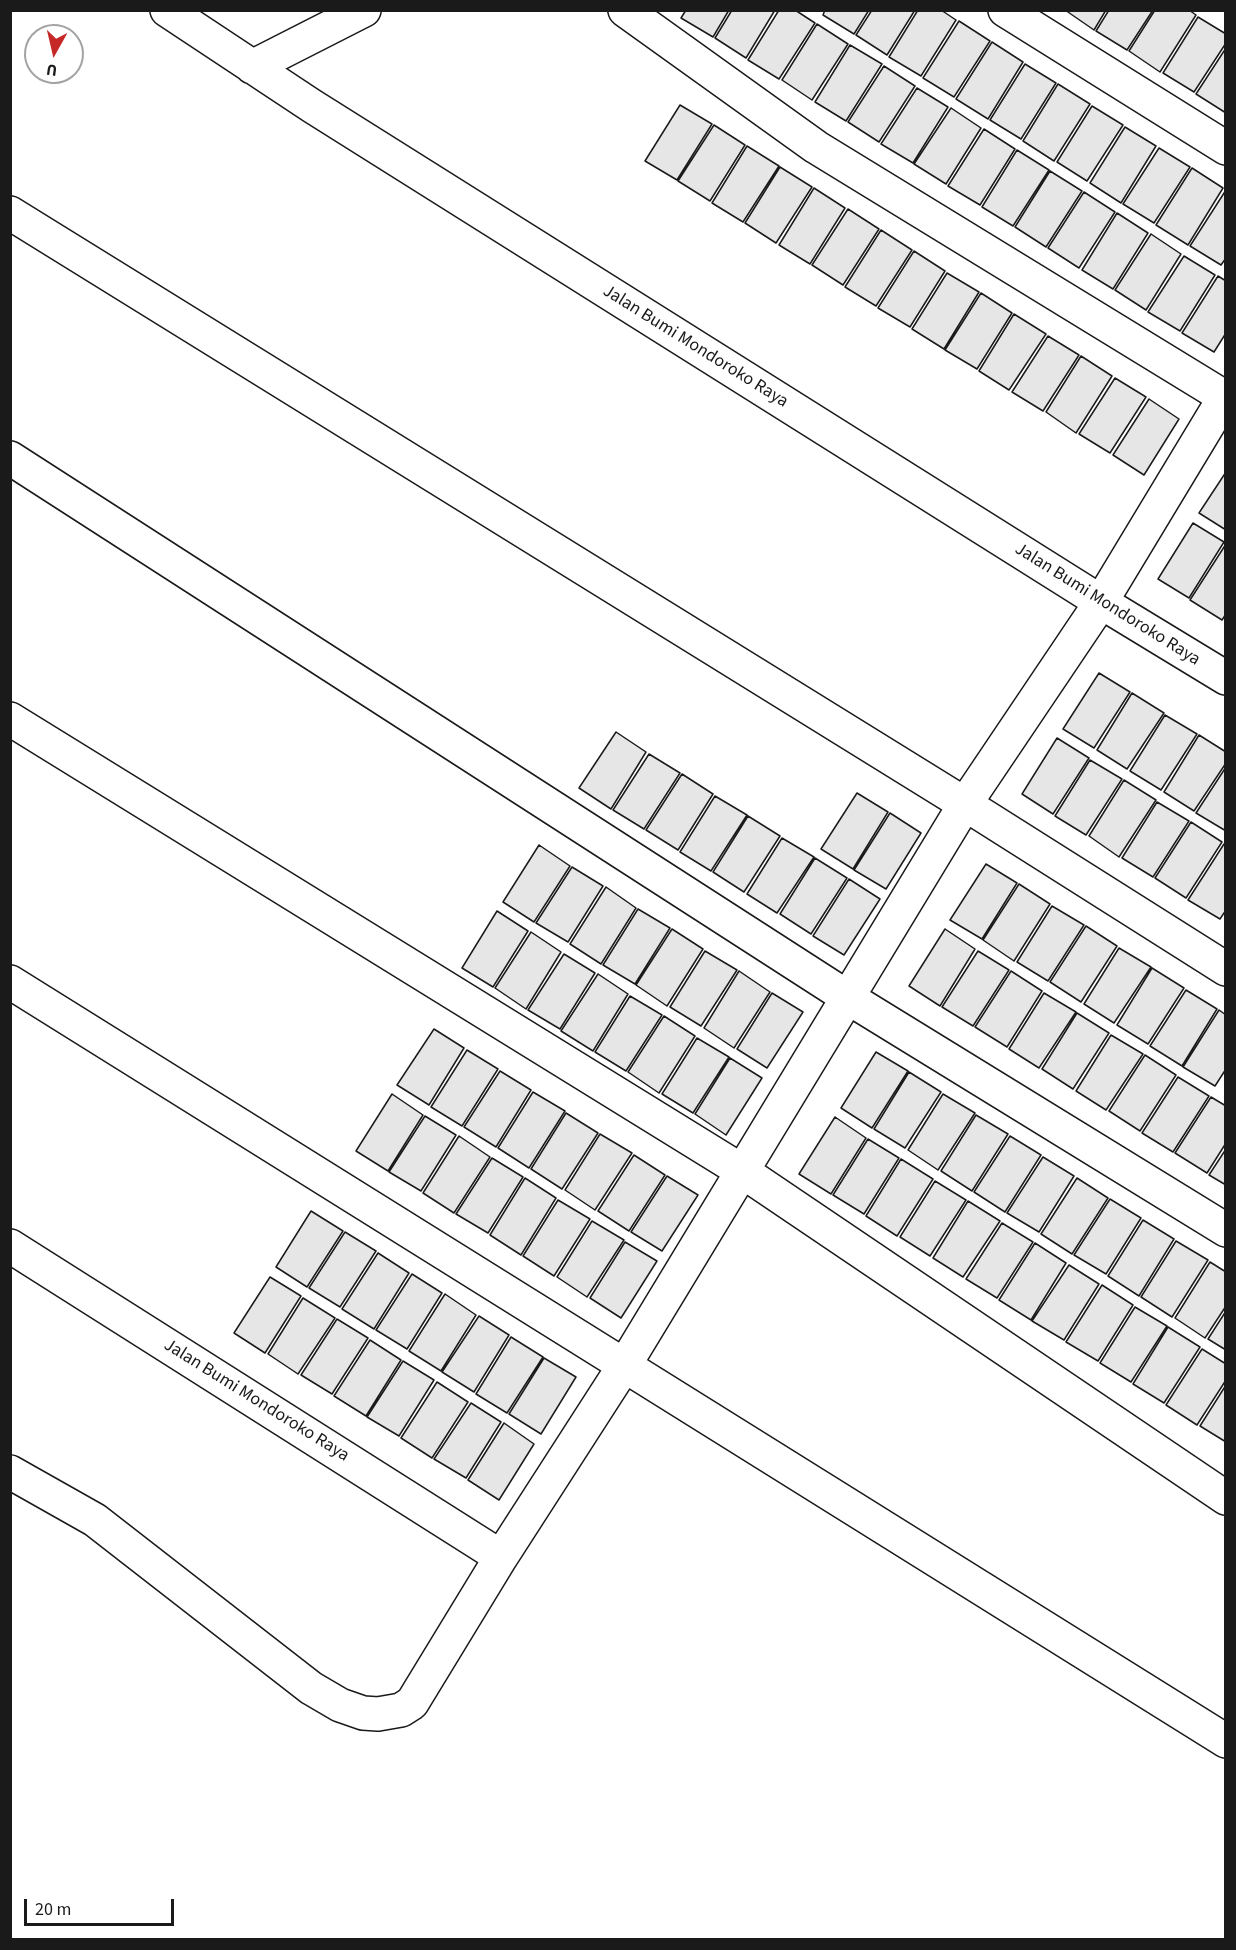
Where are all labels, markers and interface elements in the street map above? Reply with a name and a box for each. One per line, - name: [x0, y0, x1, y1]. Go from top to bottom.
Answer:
- north arrow: [24, 24, 84, 84]
- text: U: [45, 58, 59, 81]
- street label: Jalan Bumi Mondoroko Raya: [598, 281, 792, 413]
- street label: Jalan Bumi Mondoroko Raya: [1010, 539, 1204, 671]
- street label: Jalan Bumi Mondoroko Raya: [159, 1335, 353, 1467]
- scale bar: [27, 1887, 177, 1925]
- text: 20 m: [35, 1897, 71, 1922]

